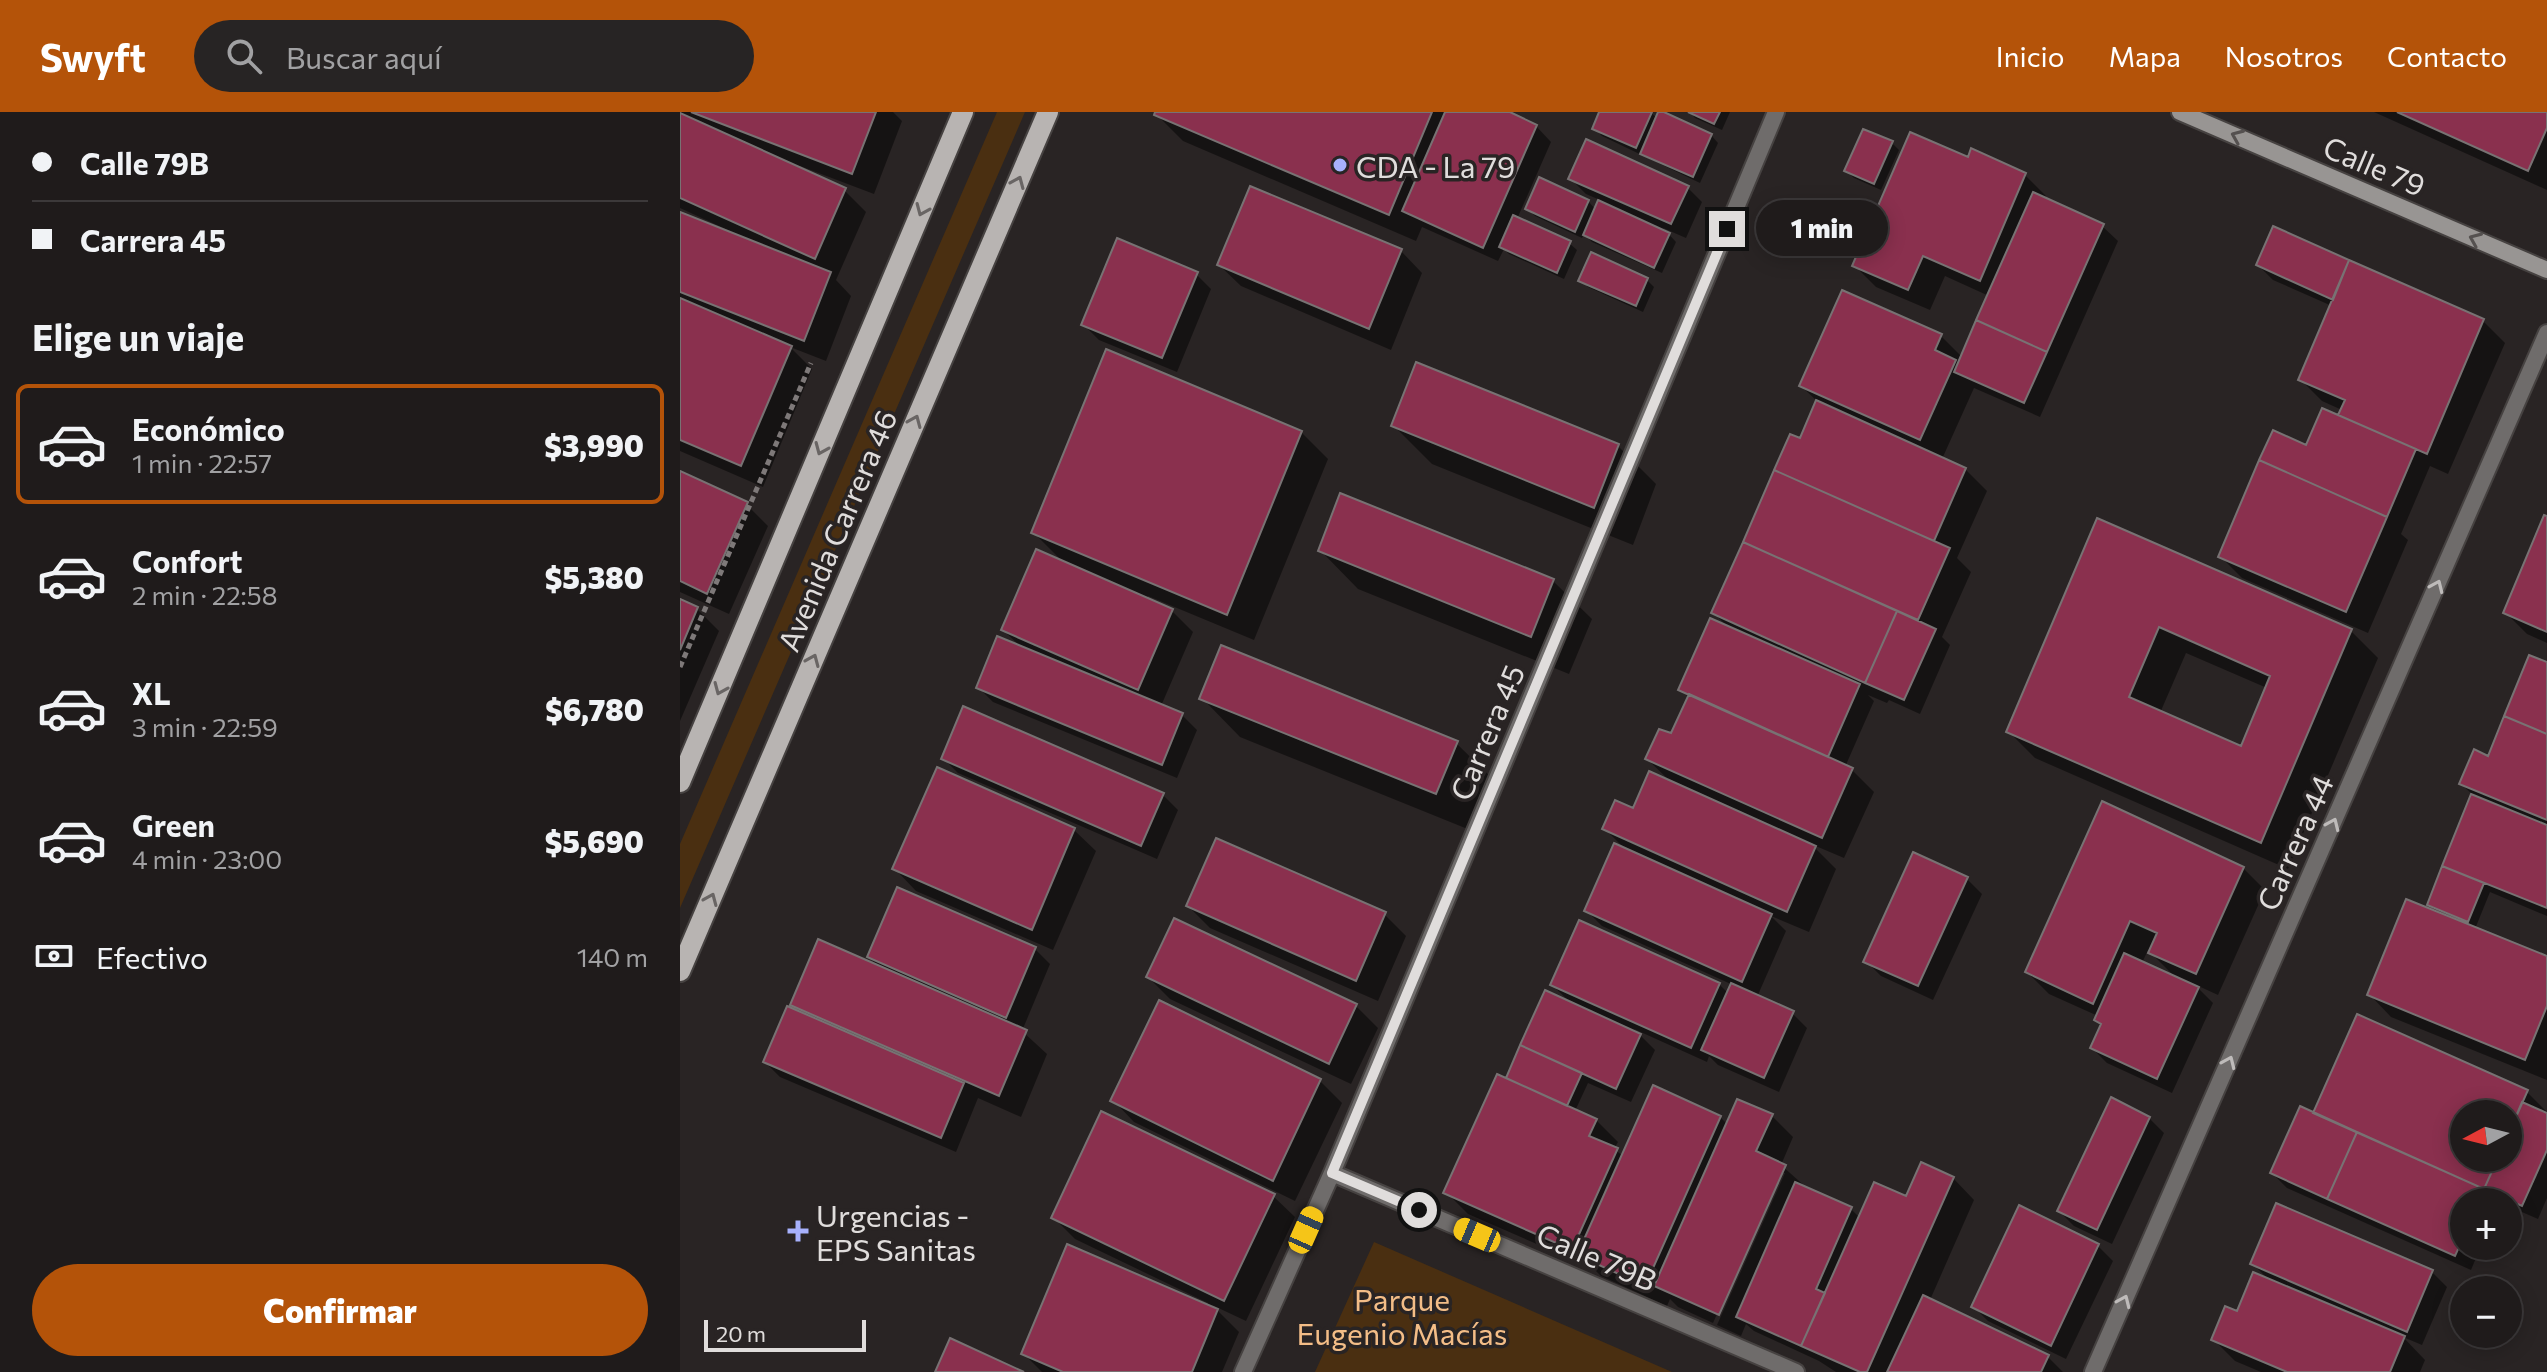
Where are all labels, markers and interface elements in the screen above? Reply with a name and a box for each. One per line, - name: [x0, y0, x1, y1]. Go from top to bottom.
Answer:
- search box: [194, 20, 754, 92]
- text: Swyft: [40, 33, 146, 80]
- icon: search: [222, 34, 266, 78]
- text: Buscar aquí: [286, 38, 442, 75]
- text: Inicio: [1996, 39, 2064, 73]
- text: Mapa: [2108, 39, 2181, 73]
- text: Nosotros: [2225, 39, 2343, 73]
- text: Contacto: [2387, 39, 2507, 73]
- street label: Calle 79: [2319, 127, 2431, 203]
- one-way arrow: [2230, 130, 2245, 146]
- text: Calle 79B: [80, 144, 209, 181]
- place label: CDA - La 79: [1356, 147, 1515, 184]
- marker: CDA - La 79: [1331, 156, 1349, 174]
- one-way arrow: [1008, 176, 1024, 190]
- callout: 1 min: [1755, 201, 1887, 257]
- one-way arrow: [915, 202, 931, 216]
- route end: [1709, 211, 1745, 247]
- text: 1 min: [1791, 212, 1853, 243]
- text: Carrera 45: [80, 221, 226, 258]
- one-way arrow: [2469, 233, 2484, 249]
- text: Elige un viaje: [32, 314, 244, 358]
- street label: Avenida Carrera 46: [768, 404, 904, 656]
- icon: car: [36, 408, 108, 480]
- text: Económico: [132, 410, 285, 447]
- one-way arrow: [906, 415, 922, 429]
- text: $3,990: [544, 426, 644, 463]
- one-way arrow: [814, 441, 830, 455]
- text: 1 min · 22:57: [132, 447, 272, 478]
- icon: car: [36, 540, 108, 612]
- text: Confort: [132, 542, 243, 579]
- text: $5,380: [545, 558, 644, 595]
- text: 2 min · 22:58: [132, 579, 277, 610]
- one-way arrow: [2427, 580, 2443, 594]
- one-way arrow: [803, 654, 819, 668]
- street label: Carrera 45: [1441, 659, 1531, 805]
- icon: car: [36, 672, 108, 744]
- text: XL: [132, 674, 171, 711]
- one-way arrow: [713, 681, 729, 695]
- text: $6,780: [545, 690, 644, 727]
- text: 3 min · 22:59: [132, 711, 278, 742]
- street label: Carrera 44: [2248, 768, 2340, 916]
- icon: car: [36, 804, 108, 876]
- text: Green: [132, 806, 215, 843]
- one-way arrow: [2323, 818, 2339, 832]
- text: $5,690: [545, 822, 644, 859]
- text: 4 min · 23:00: [132, 843, 282, 874]
- one-way arrow: [701, 893, 717, 907]
- icon: cash: [32, 934, 76, 978]
- text: Efectivo: [96, 938, 208, 975]
- text: 140 m: [577, 941, 648, 972]
- one-way arrow: [2219, 1056, 2235, 1070]
- north arrow: [2450, 1100, 2522, 1172]
- map controls: [2450, 1100, 2522, 1348]
- button: +: [2450, 1188, 2522, 1260]
- route start: [1401, 1192, 1437, 1228]
- place label: Urgencias - EPS Sanitas: [816, 1196, 976, 1267]
- car: [1285, 1203, 1327, 1257]
- street label: Calle 79B: [1532, 1214, 1662, 1298]
- car: [1450, 1215, 1504, 1255]
- marker: Urgencias - EPS Sanitas: [787, 1220, 809, 1242]
- button: Confirmar: [32, 1264, 648, 1356]
- button: −: [2450, 1276, 2522, 1348]
- park label: Parque Eugenio Macías: [1297, 1280, 1507, 1351]
- one-way arrow: [2115, 1294, 2131, 1309]
- scale bar: [704, 1316, 866, 1352]
- text: 20 m: [716, 1320, 766, 1347]

